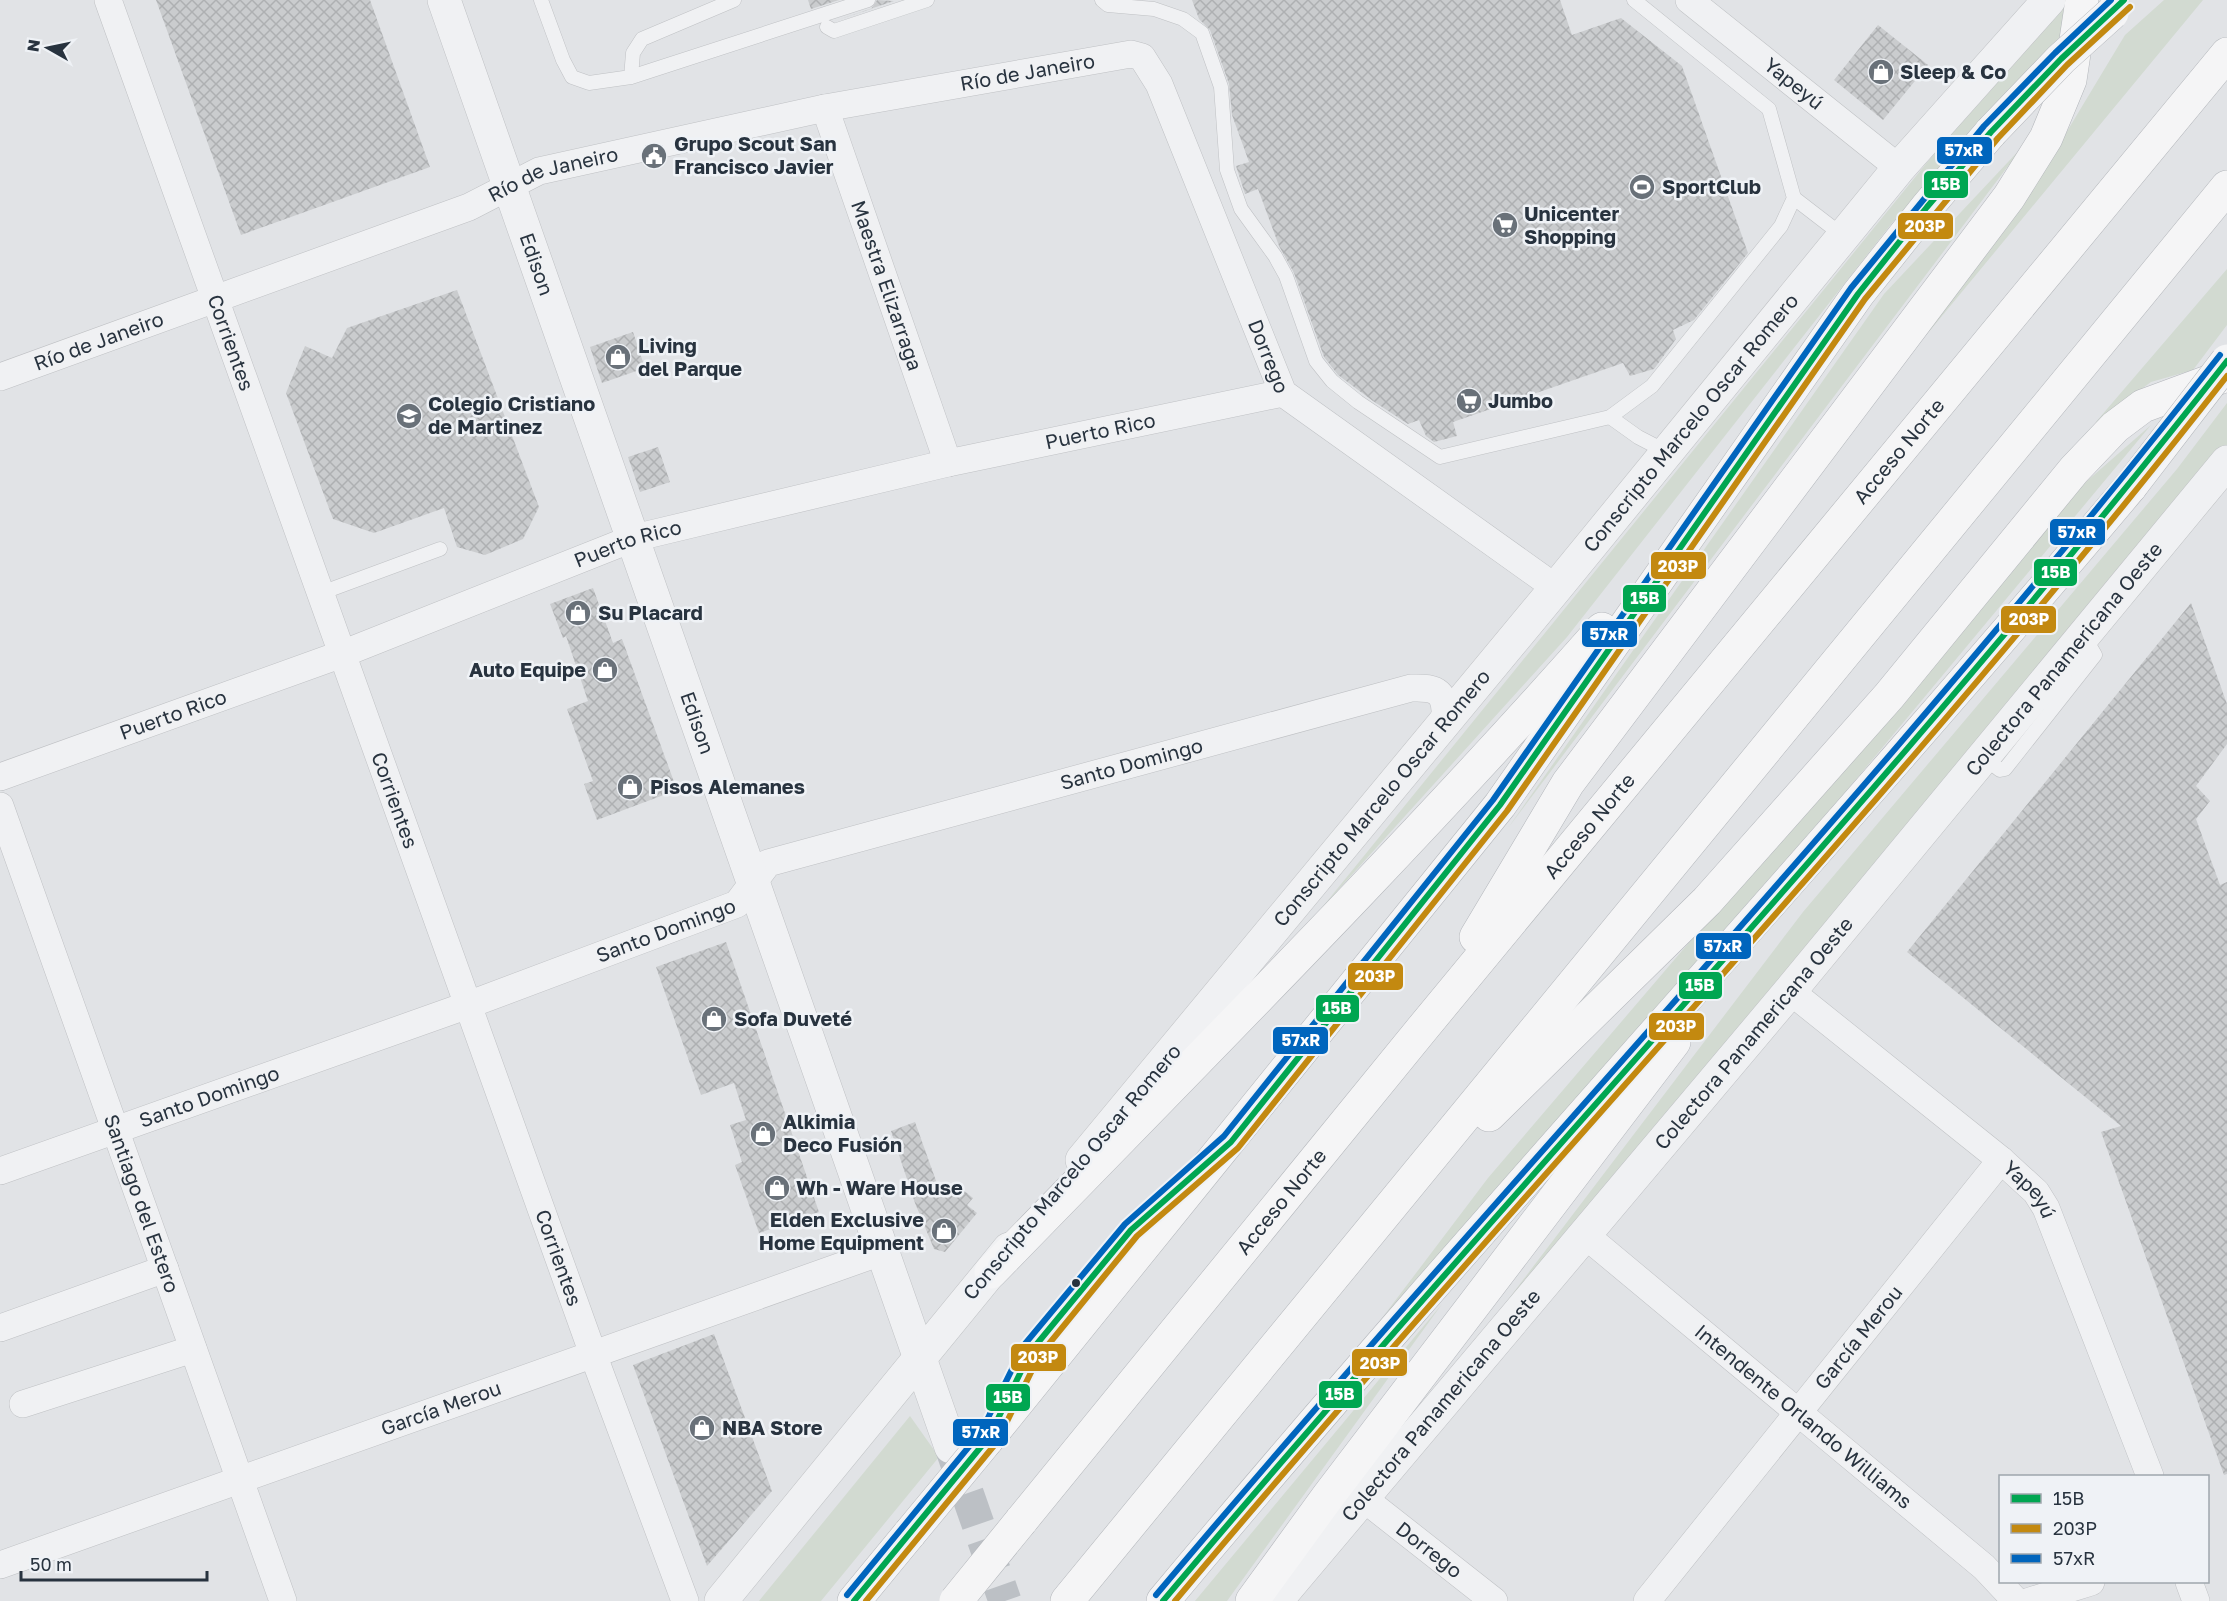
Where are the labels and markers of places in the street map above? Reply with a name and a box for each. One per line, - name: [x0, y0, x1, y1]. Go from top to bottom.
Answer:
- shop icon: Sleep & Co: [1866, 57, 1896, 87]
- place label: Sleep & Co: [1900, 59, 2006, 83]
- place label: Grupo Scout San Francisco Javier: [674, 131, 837, 178]
- public building icon: Grupo Scout San Francisco Javier: [639, 141, 669, 171]
- sports icon: SportClub: [1627, 172, 1657, 202]
- place label: SportClub: [1662, 174, 1761, 198]
- place label: Unicenter Shopping: [1524, 201, 1619, 248]
- supermarket icon: Unicenter Shopping: [1490, 210, 1520, 240]
- place label: Living del Parque: [638, 333, 742, 380]
- shop icon: Living del Parque: [603, 342, 633, 372]
- supermarket icon: Jumbo: [1454, 386, 1484, 416]
- place label: Jumbo: [1488, 388, 1553, 412]
- place label: Colegio Cristiano de Martinez: [428, 391, 595, 438]
- school or university icon: Colegio Cristiano de Martinez: [394, 401, 424, 431]
- shop icon: Su Placard: [563, 598, 593, 628]
- place label: Su Placard: [598, 600, 703, 624]
- shop icon: Auto Equipe: [590, 655, 620, 685]
- place label: Auto Equipe: [469, 657, 586, 681]
- shop icon: Pisos Alemanes: [615, 772, 645, 802]
- place label: Pisos Alemanes: [650, 774, 805, 798]
- shop icon: Sofa Duveté: [699, 1004, 729, 1034]
- place label: Sofa Duveté: [734, 1006, 852, 1030]
- place label: Alkimia Deco Fusión: [783, 1109, 902, 1156]
- shop icon: Alkimia Deco Fusión: [748, 1119, 778, 1149]
- shop icon: Wh - Ware House: [762, 1173, 792, 1203]
- place label: Wh - Ware House: [796, 1175, 963, 1199]
- place label: Elden Exclusive Home Equipment: [759, 1207, 924, 1254]
- shop icon: Elden Exclusive Home Equipment: [929, 1216, 959, 1246]
- unlabelled marker: [1070, 1277, 1082, 1289]
- shop icon: NBA Store: [687, 1413, 717, 1443]
- place label: NBA Store: [722, 1415, 823, 1439]

